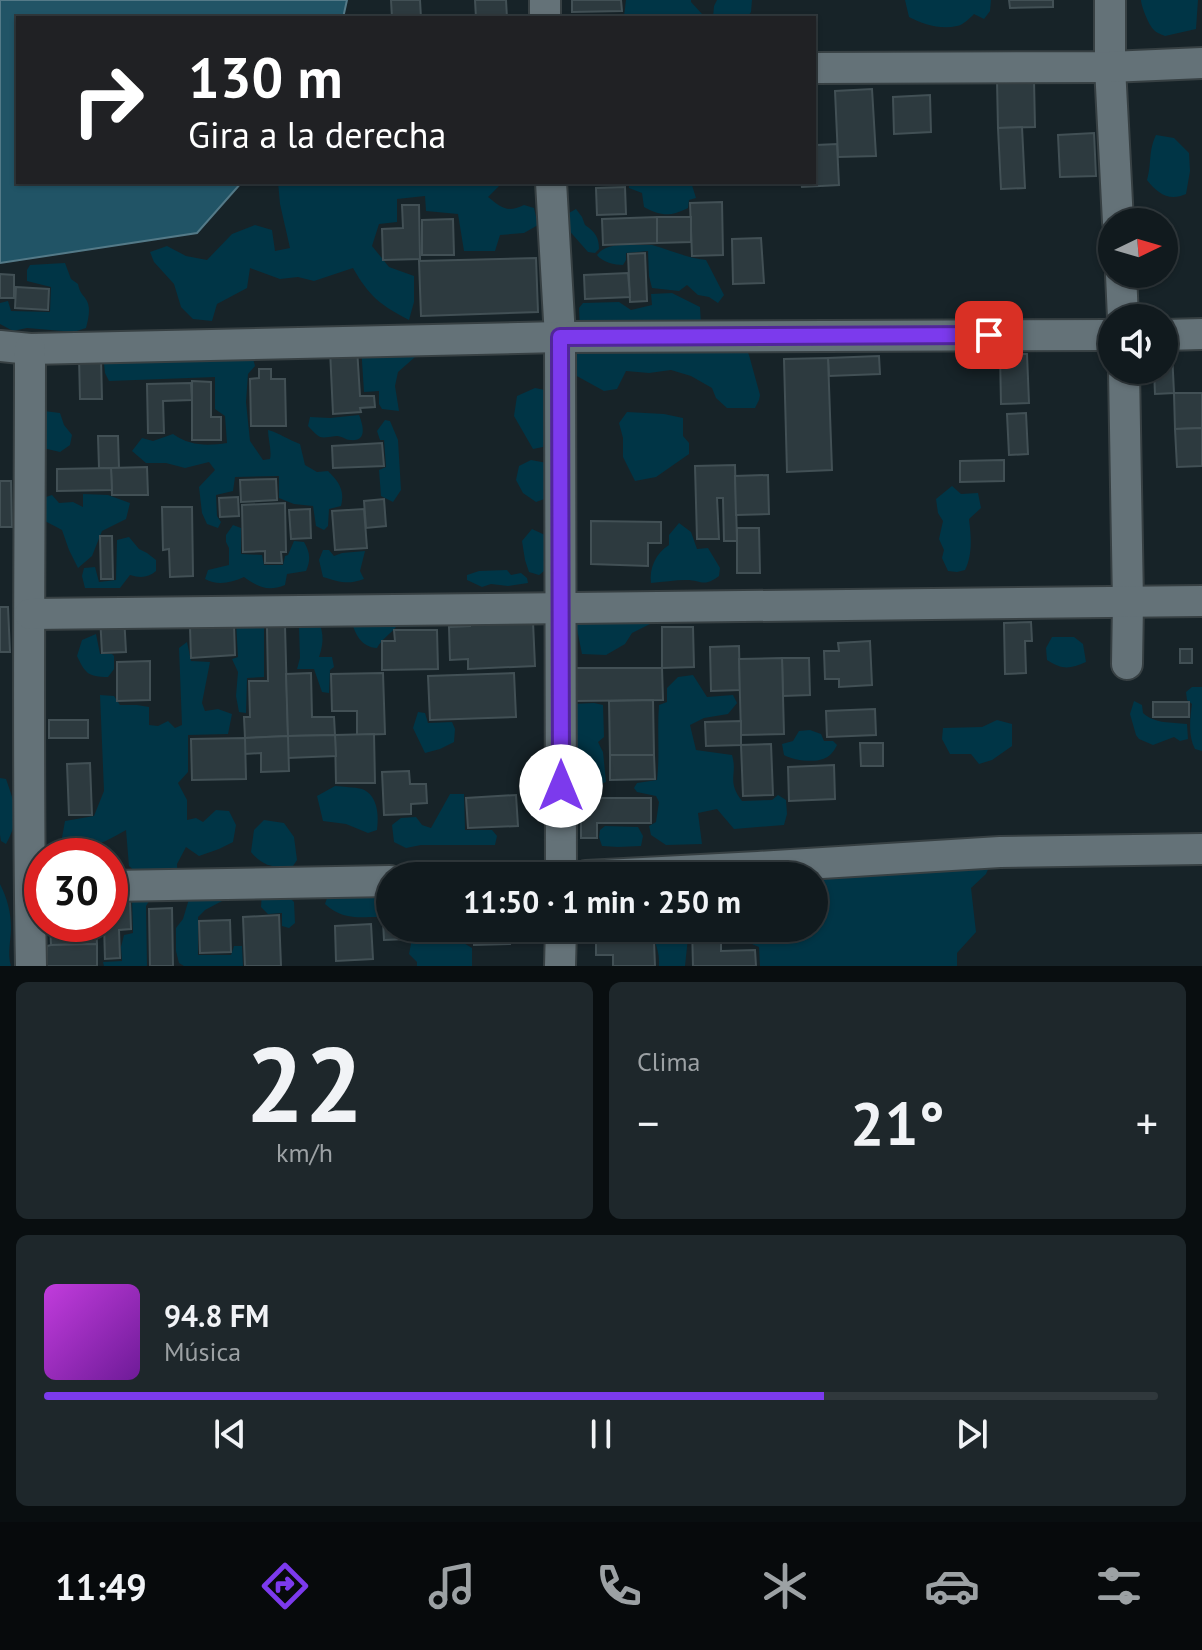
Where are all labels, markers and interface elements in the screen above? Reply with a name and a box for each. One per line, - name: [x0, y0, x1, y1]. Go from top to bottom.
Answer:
- text: 130 m: [188, 41, 343, 113]
- icon: right: [56, 48, 160, 152]
- text: Gira a la derecha: [188, 111, 446, 158]
- north arrow: [1098, 208, 1178, 288]
- map controls: [1098, 208, 1178, 384]
- pin: [955, 301, 1023, 369]
- button: sound: [1098, 304, 1178, 384]
- icon: arrive: [967, 313, 1011, 357]
- position arrow: [519, 744, 603, 828]
- speed limit sign: 30: [24, 838, 128, 942]
- text: 11:50 · 1 min · 250 m: [463, 882, 741, 921]
- text: 22: [246, 1016, 363, 1151]
- text: Clima: [637, 1045, 700, 1078]
- text: 21°: [850, 1084, 945, 1162]
- text: −: [637, 1094, 659, 1151]
- text: +: [1136, 1094, 1158, 1151]
- text: km/h: [276, 1136, 333, 1169]
- text: 94.8 FM: [164, 1296, 269, 1335]
- text: Música: [164, 1335, 241, 1368]
- icon: previous: [208, 1412, 252, 1456]
- icon: pause: [579, 1412, 623, 1456]
- icon: next: [950, 1412, 994, 1456]
- icon: directions: [257, 1558, 313, 1614]
- icon: music: [424, 1558, 480, 1614]
- icon: phone: [591, 1558, 647, 1614]
- icon: climate: [757, 1558, 813, 1614]
- icon: car: [924, 1558, 980, 1614]
- icon: filters: [1091, 1558, 1147, 1614]
- text: 11:49: [55, 1563, 147, 1610]

